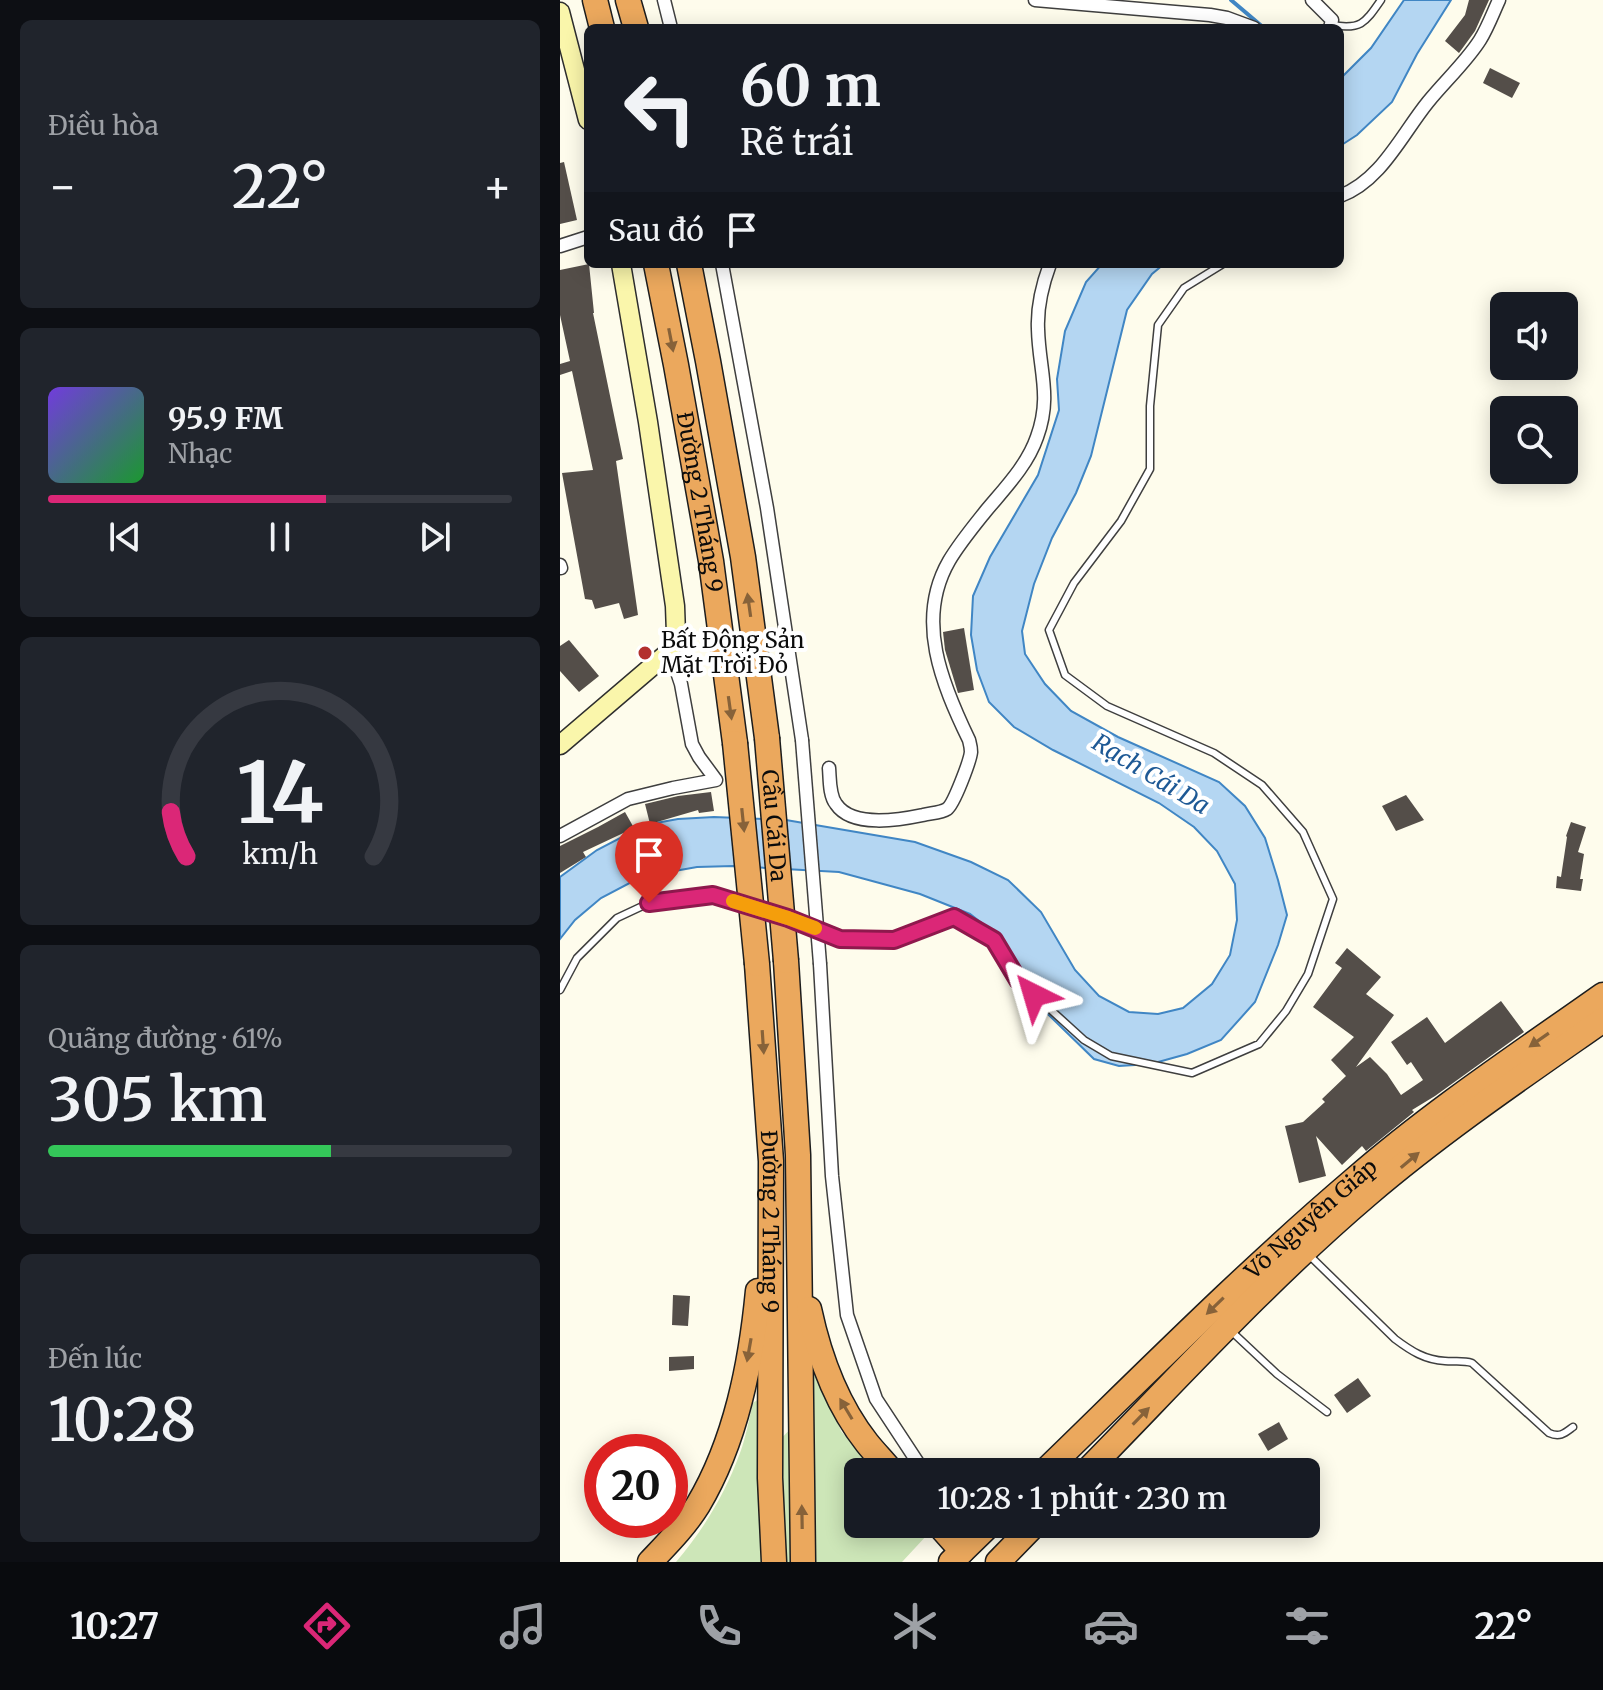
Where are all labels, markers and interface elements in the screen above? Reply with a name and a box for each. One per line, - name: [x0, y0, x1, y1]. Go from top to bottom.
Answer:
- text: 60 m: [740, 51, 881, 121]
- icon: left: [608, 56, 712, 160]
- text: Điều hòa: [48, 109, 159, 142]
- text: Rẽ trái: [740, 120, 853, 165]
- text: 22°: [232, 149, 328, 224]
- text: −: [48, 159, 77, 214]
- text: +: [483, 159, 512, 214]
- icon: arrive: [720, 208, 764, 252]
- text: Sau đó: [608, 211, 704, 249]
- map controls: [1490, 292, 1578, 484]
- button: sound: [1490, 292, 1578, 380]
- one-way arrow: [665, 328, 678, 353]
- button: search: [1490, 396, 1578, 484]
- text: 95.9 FM: [168, 399, 283, 437]
- street label: Đường 2 Tháng 9: [671, 409, 729, 594]
- text: Nhạc: [168, 437, 232, 470]
- icon: previous: [103, 515, 147, 559]
- icon: pause: [258, 515, 302, 559]
- icon: next: [413, 515, 457, 559]
- one-way arrow: [742, 592, 755, 617]
- place label: Bất Động Sản Mặt Trời Đỏ: [661, 626, 805, 679]
- marker: Bất Động Sản Mặt Trời Đỏ: [636, 644, 654, 662]
- one-way arrow: [724, 696, 737, 721]
- water label: Rạch Cái Da: [1087, 727, 1215, 821]
- text: 14: [236, 741, 324, 846]
- street label: Cầu Cái Da: [756, 769, 793, 883]
- one-way arrow: [736, 808, 749, 833]
- pin: [615, 821, 683, 903]
- icon: arrive: [627, 833, 671, 877]
- text: km/h: [242, 836, 318, 872]
- position arrow: [992, 953, 1076, 1037]
- text: Quãng đường · 61%: [48, 1022, 283, 1055]
- one-way arrow: [757, 1030, 770, 1055]
- one-way arrow: [1529, 1032, 1550, 1047]
- text: 305 km: [48, 1062, 267, 1137]
- street label: Đường 2 Tháng 9: [755, 1129, 785, 1313]
- one-way arrow: [1399, 1151, 1420, 1168]
- street label: Võ Nguyên Giáp: [1238, 1153, 1383, 1285]
- one-way arrow: [1206, 1296, 1225, 1315]
- one-way arrow: [743, 1337, 755, 1362]
- text: Đến lúc: [48, 1342, 142, 1375]
- text: 10:28: [48, 1382, 196, 1457]
- one-way arrow: [839, 1398, 853, 1420]
- one-way arrow: [1131, 1407, 1150, 1426]
- speed limit sign: 20: [584, 1434, 688, 1538]
- text: 10:28 · 1 phút · 230 m: [937, 1479, 1227, 1517]
- one-way arrow: [795, 1504, 808, 1529]
- icon: directions: [299, 1598, 355, 1654]
- icon: music: [495, 1598, 551, 1654]
- icon: phone: [691, 1598, 747, 1654]
- icon: climate: [887, 1598, 943, 1654]
- icon: car: [1083, 1598, 1139, 1654]
- icon: filters: [1279, 1598, 1335, 1654]
- text: 10:27: [70, 1604, 159, 1649]
- text: 22°: [1475, 1604, 1533, 1649]

